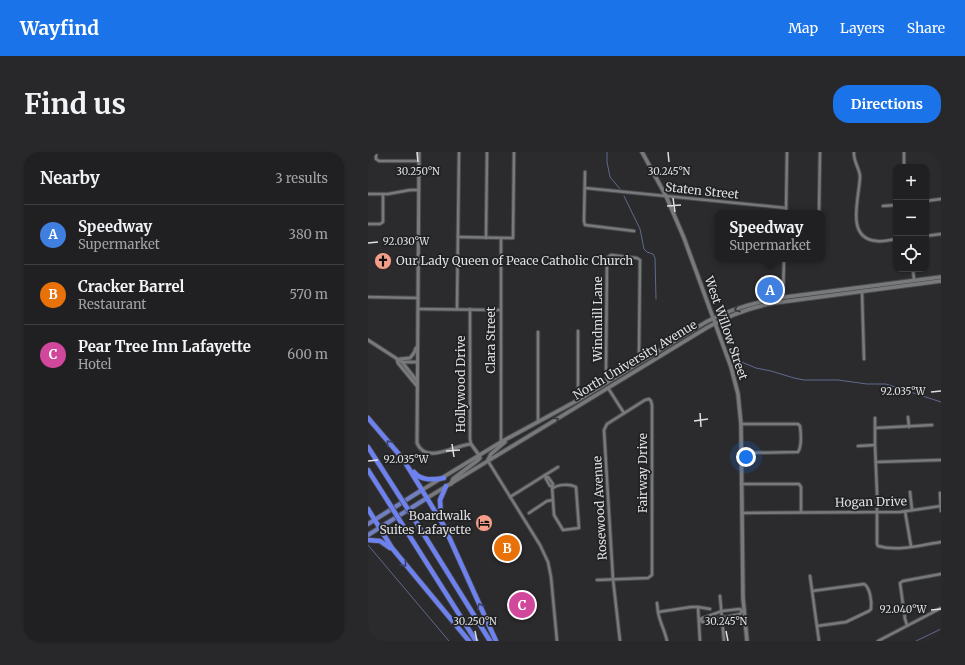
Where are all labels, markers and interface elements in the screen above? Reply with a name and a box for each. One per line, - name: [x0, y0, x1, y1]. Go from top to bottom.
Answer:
- text: Wayfind: [20, 16, 99, 40]
- text: Map: [788, 19, 818, 37]
- text: Layers: [840, 19, 885, 37]
- text: Share: [907, 19, 945, 37]
- button: Directions: [833, 85, 941, 123]
- text: Find us: [24, 86, 126, 122]
- map controls: [893, 164, 929, 272]
- button: +: [893, 164, 929, 200]
- text: 30.250°N: [396, 165, 440, 178]
- text: 30.245°N: [648, 165, 691, 178]
- text: Nearby: [40, 167, 100, 189]
- text: 3 results: [275, 170, 328, 187]
- street label: Staten Street: [664, 179, 740, 202]
- button: −: [893, 200, 929, 236]
- popup: [715, 210, 825, 262]
- text: Speedway: [78, 217, 152, 236]
- text: Speedway: [729, 218, 803, 237]
- text: A: [48, 226, 58, 243]
- text: 380 m: [289, 226, 328, 243]
- text: 92.030°W: [383, 235, 430, 248]
- text: Supermarket: [78, 236, 160, 253]
- button: locate: [893, 236, 929, 272]
- text: Supermarket: [729, 237, 811, 254]
- church icon: Our Lady Queen of Peace Catholic Church: [373, 251, 393, 271]
- place label: Our Lady Queen of Peace Catholic Church: [396, 253, 633, 268]
- street label: West Willow Street: [701, 273, 751, 382]
- pin: A: [757, 275, 783, 305]
- street label: Windmill Lane: [590, 276, 605, 363]
- text: Cracker Barrel: [78, 277, 184, 296]
- text: B: [48, 286, 58, 303]
- text: 570 m: [290, 286, 328, 303]
- text: Restaurant: [78, 296, 146, 313]
- one-way arrow: [734, 304, 741, 313]
- street label: Clara Street: [483, 306, 498, 373]
- street label: North University Avenue: [570, 317, 699, 402]
- street label: Hollywood Drive: [453, 336, 468, 432]
- text: Pear Tree Inn Lafayette: [78, 337, 251, 356]
- text: C: [49, 346, 57, 363]
- text: 600 m: [287, 346, 328, 363]
- text: Hotel: [78, 356, 111, 373]
- text: 92.035°W: [880, 385, 927, 398]
- one-way arrow: [552, 417, 559, 424]
- street label: Fairway Drive: [635, 433, 650, 513]
- one-way arrow: [386, 440, 393, 447]
- your location: [736, 447, 756, 467]
- text: 92.035°W: [383, 453, 430, 466]
- street label: Rosewood Avenue: [589, 455, 610, 561]
- street label: Hogan Drive: [835, 493, 907, 510]
- place label: Boardwalk Suites Lafayette: [380, 508, 471, 537]
- hotel icon: Boardwalk Suites Lafayette: [474, 513, 494, 533]
- pin: B: [494, 533, 520, 563]
- one-way arrow: [400, 559, 407, 566]
- pin: C: [509, 590, 535, 620]
- one-way arrow: [477, 602, 485, 610]
- text: 92.040°W: [879, 603, 928, 616]
- text: 30.250°N: [453, 615, 497, 628]
- text: 30.245°N: [705, 615, 748, 628]

